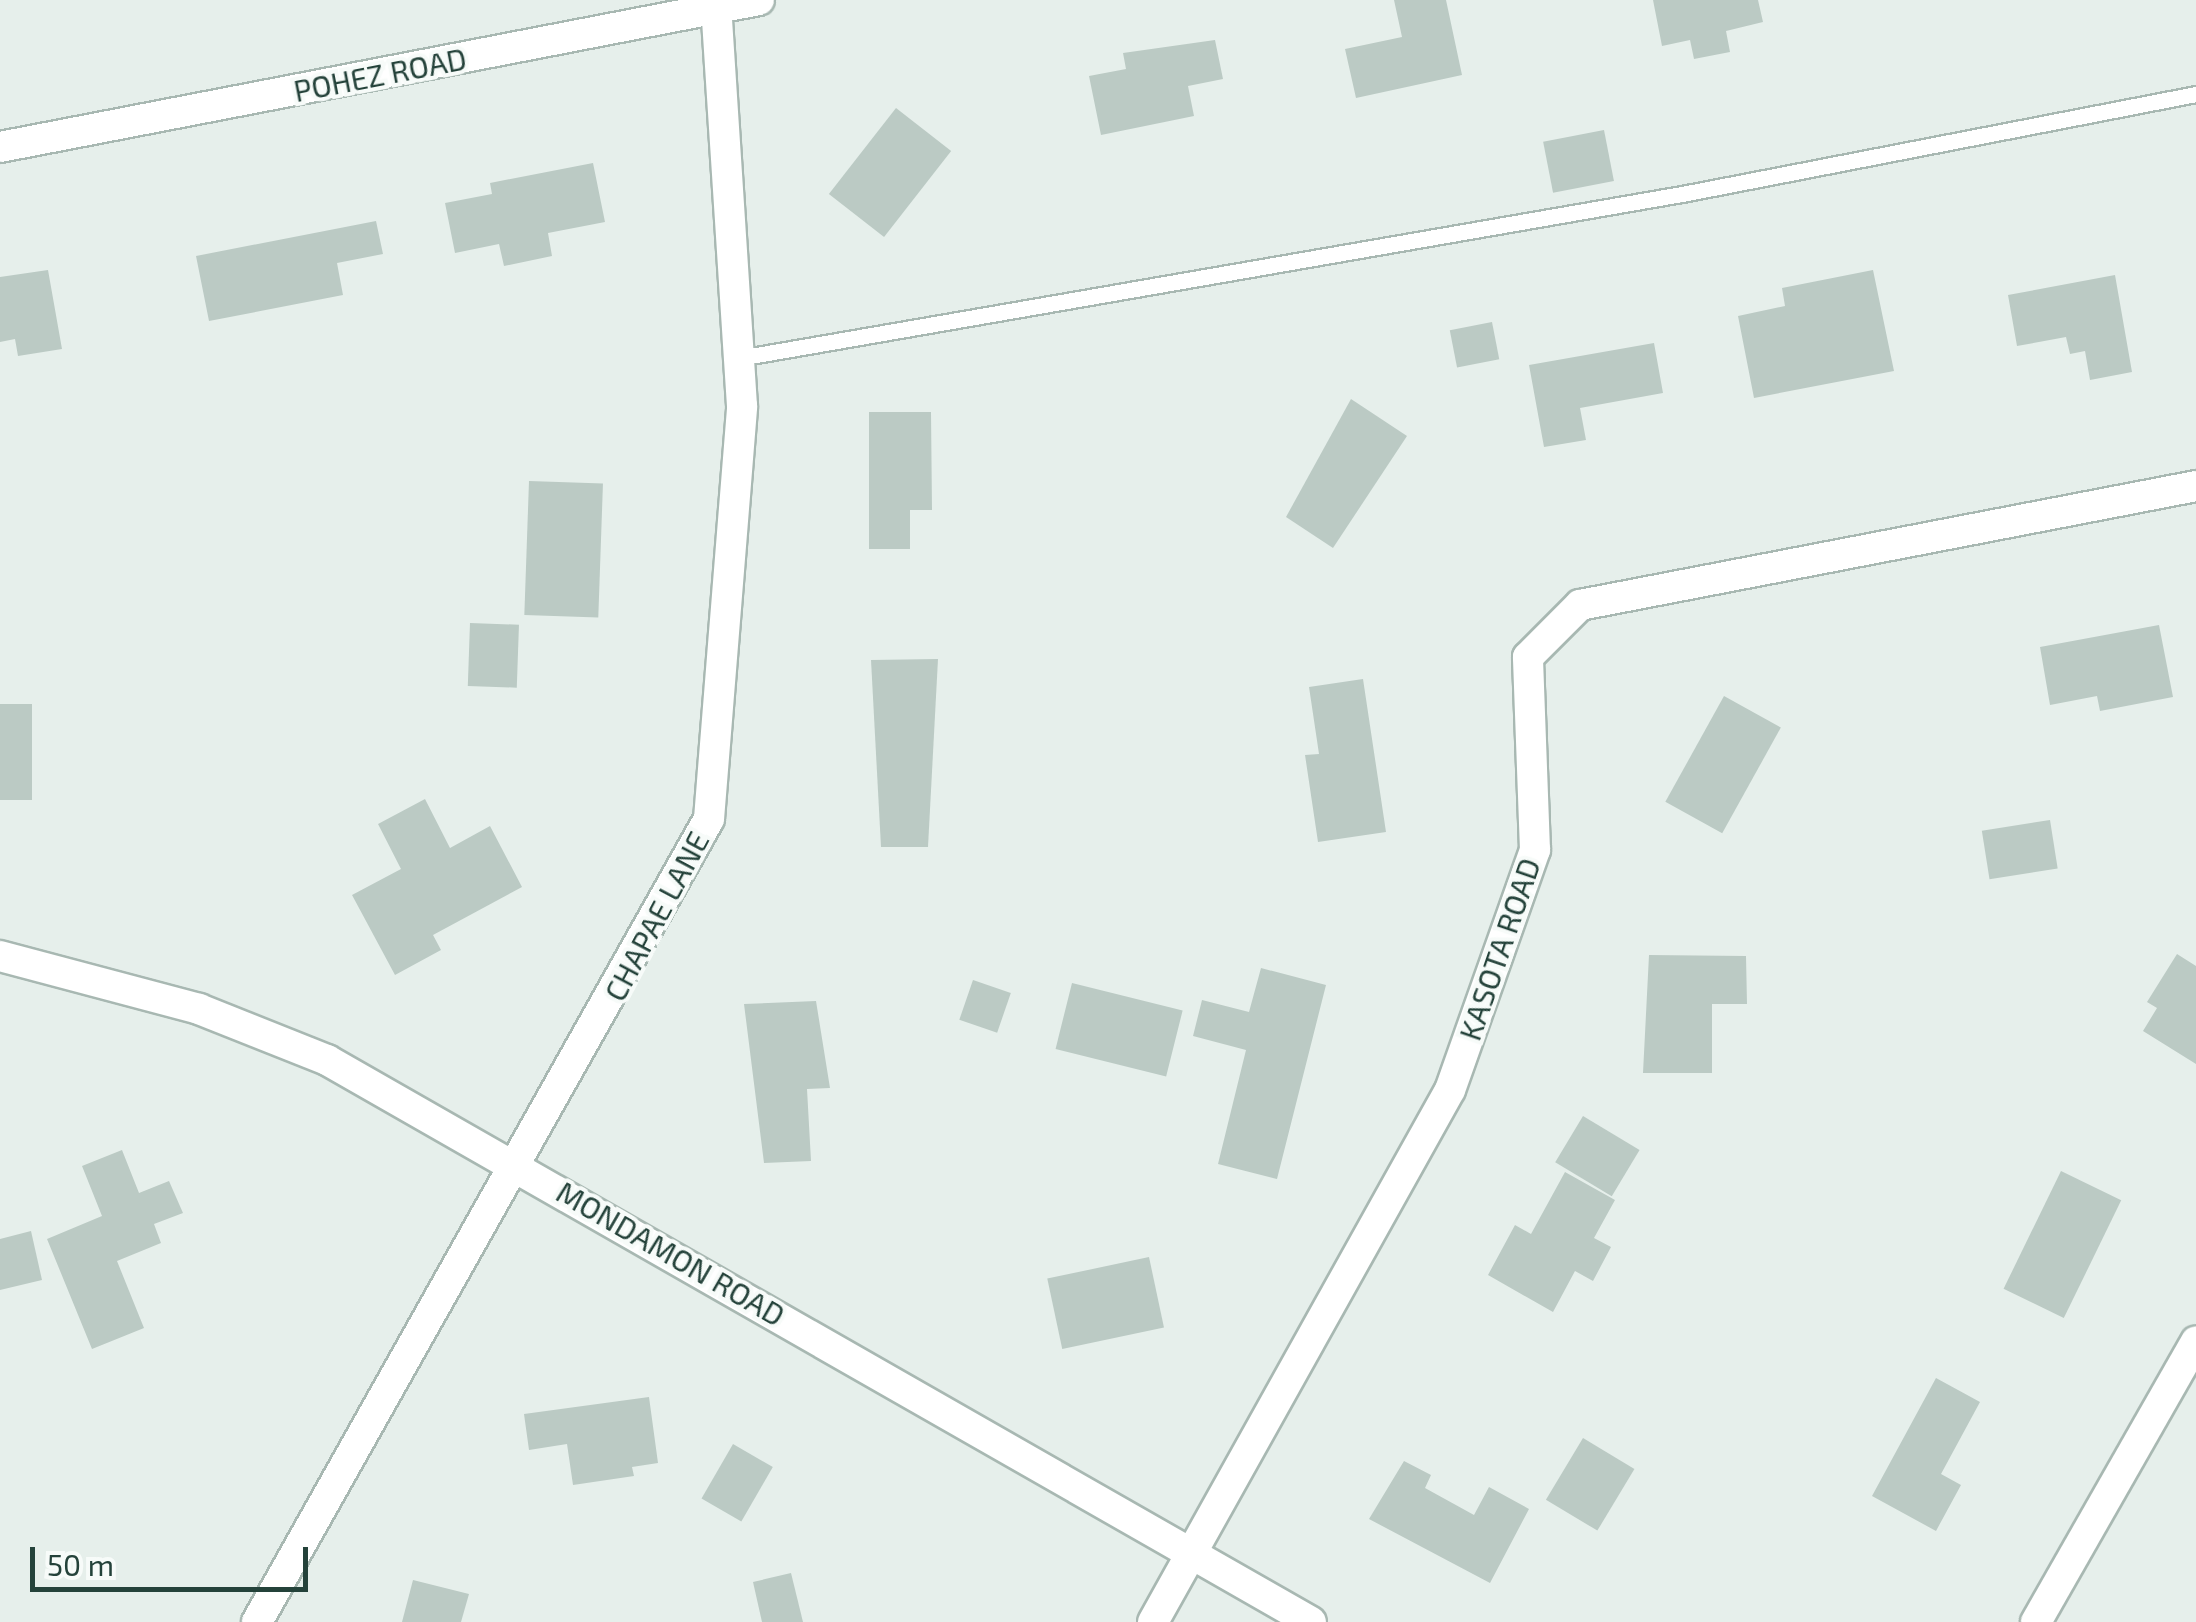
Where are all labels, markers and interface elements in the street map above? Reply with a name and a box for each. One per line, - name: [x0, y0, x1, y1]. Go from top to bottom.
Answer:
- street label: POHEZ ROAD: [291, 40, 469, 108]
- street label: CHAPAE LANE: [596, 825, 716, 1007]
- street label: KASOTA ROAD: [1451, 853, 1547, 1045]
- street label: MONDAMON ROAD: [551, 1173, 791, 1333]
- scale bar: [35, 1527, 312, 1589]
- text: 50 m: [47, 1546, 114, 1582]

